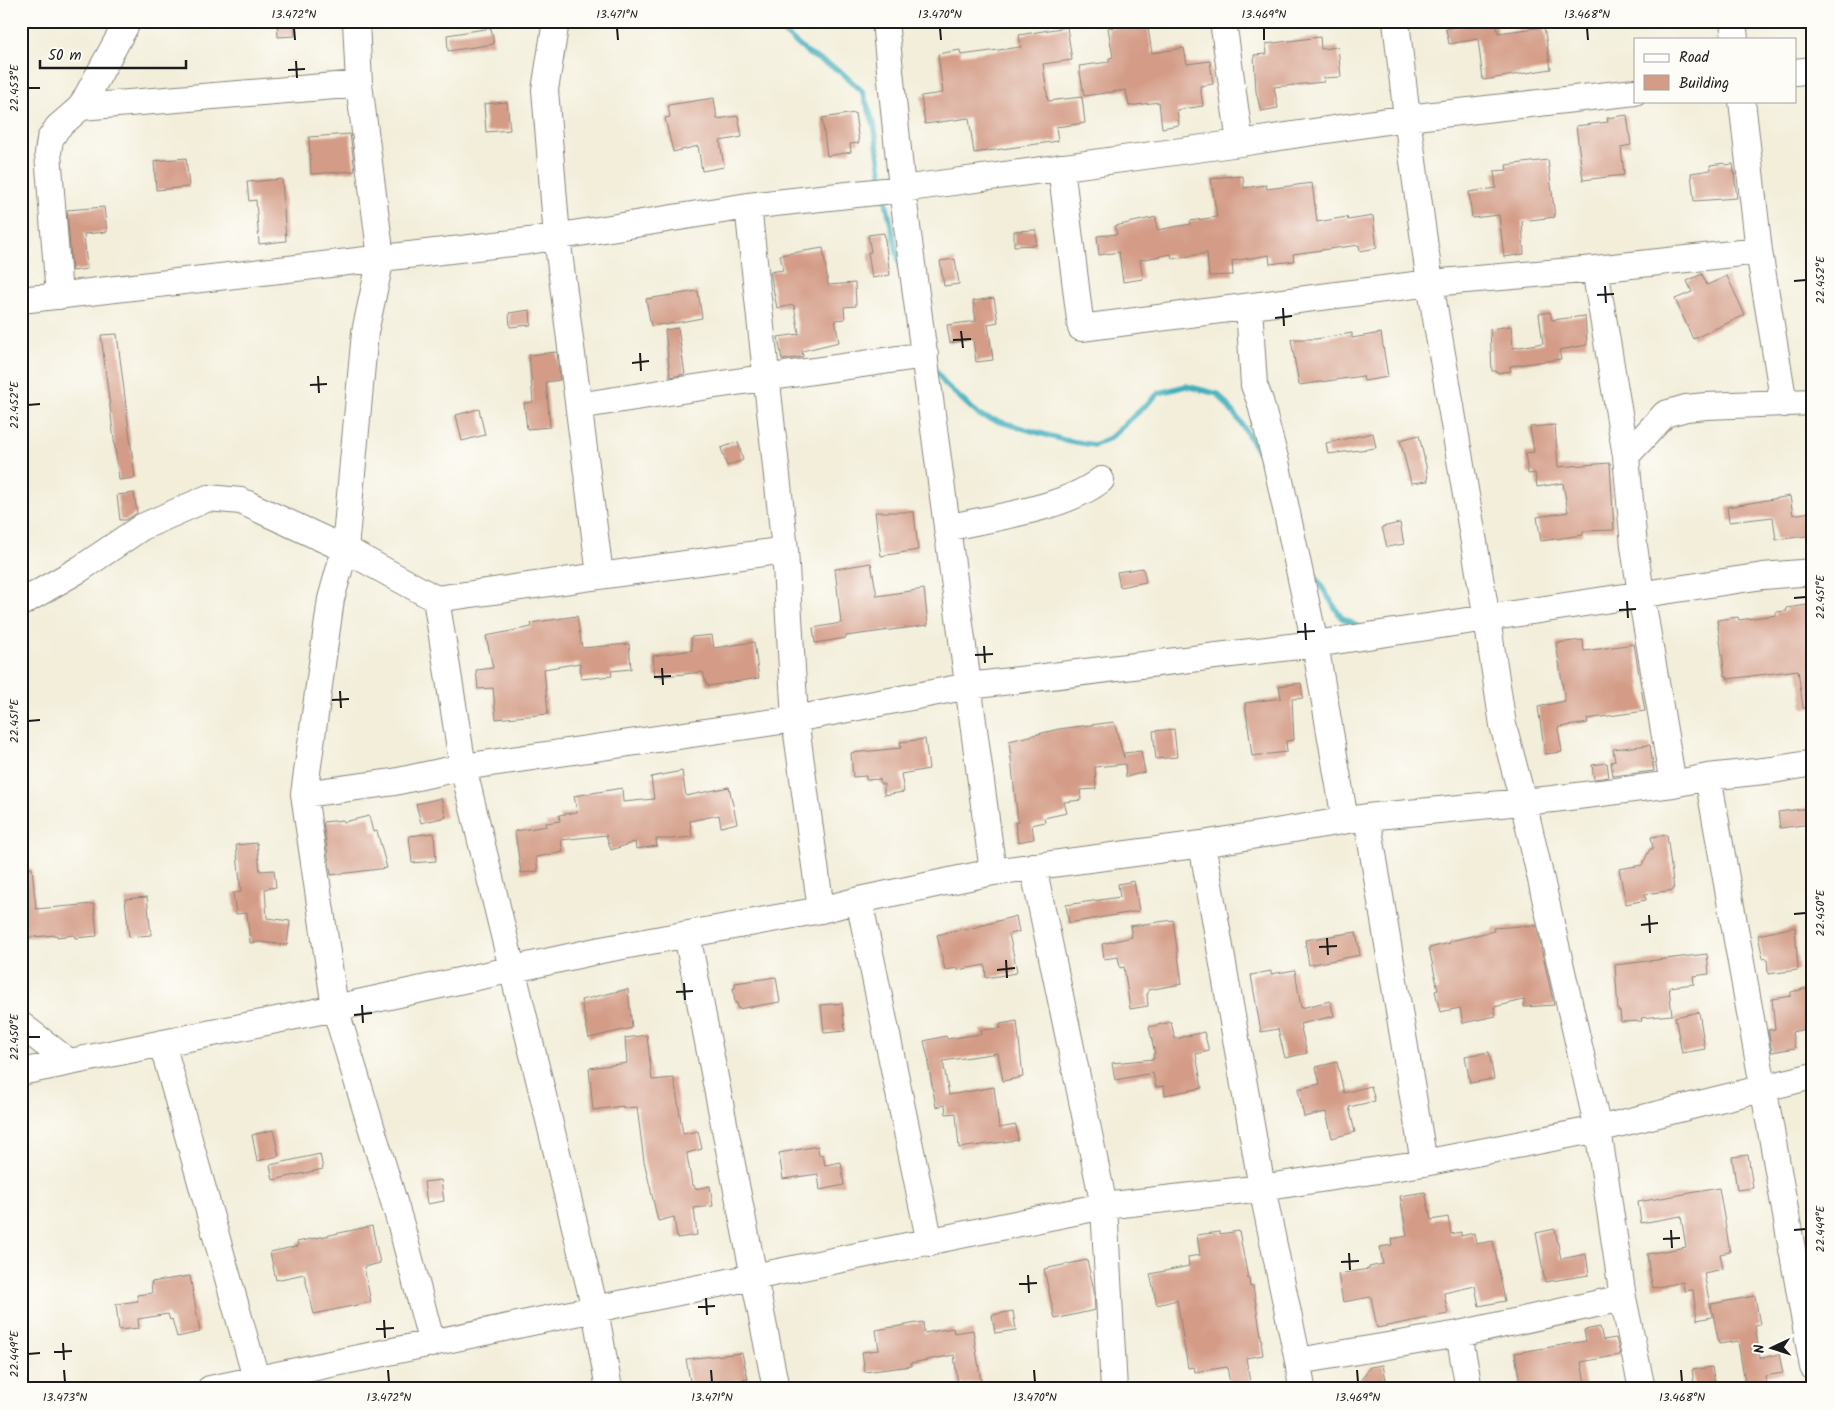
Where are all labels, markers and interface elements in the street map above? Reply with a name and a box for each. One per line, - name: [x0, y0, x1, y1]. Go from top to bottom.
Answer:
- text: 13.472°N: [272, 5, 316, 24]
- text: 13.471°N: [596, 5, 638, 24]
- text: 13.470°N: [918, 5, 962, 24]
- text: 13.469°N: [1242, 5, 1286, 24]
- text: 13.468°N: [1564, 5, 1610, 24]
- scale bar: [40, 38, 186, 70]
- legend: [1634, 38, 1796, 102]
- text: 50 m: [48, 44, 82, 68]
- text: Road: [1679, 46, 1710, 70]
- text: 22.453°E: [5, 63, 24, 112]
- text: Building: [1679, 72, 1729, 96]
- text: 22.452°E: [1811, 255, 1830, 304]
- text: 22.452°E: [5, 380, 24, 429]
- text: 22.451°E: [1811, 574, 1830, 619]
- text: 22.451°E: [5, 698, 24, 743]
- text: 22.450°E: [1811, 889, 1830, 936]
- text: 22.450°E: [5, 1013, 24, 1060]
- text: 22.449°E: [1811, 1205, 1830, 1252]
- north arrow: [1746, 1322, 1796, 1372]
- text: 22.449°E: [5, 1330, 24, 1377]
- text: N: [1749, 1344, 1771, 1354]
- text: 13.473°N: [43, 1388, 87, 1407]
- text: 13.472°N: [367, 1388, 411, 1407]
- text: 13.471°N: [691, 1388, 733, 1407]
- text: 13.470°N: [1013, 1388, 1057, 1407]
- text: 13.469°N: [1336, 1388, 1380, 1407]
- text: 13.468°N: [1659, 1388, 1705, 1407]

